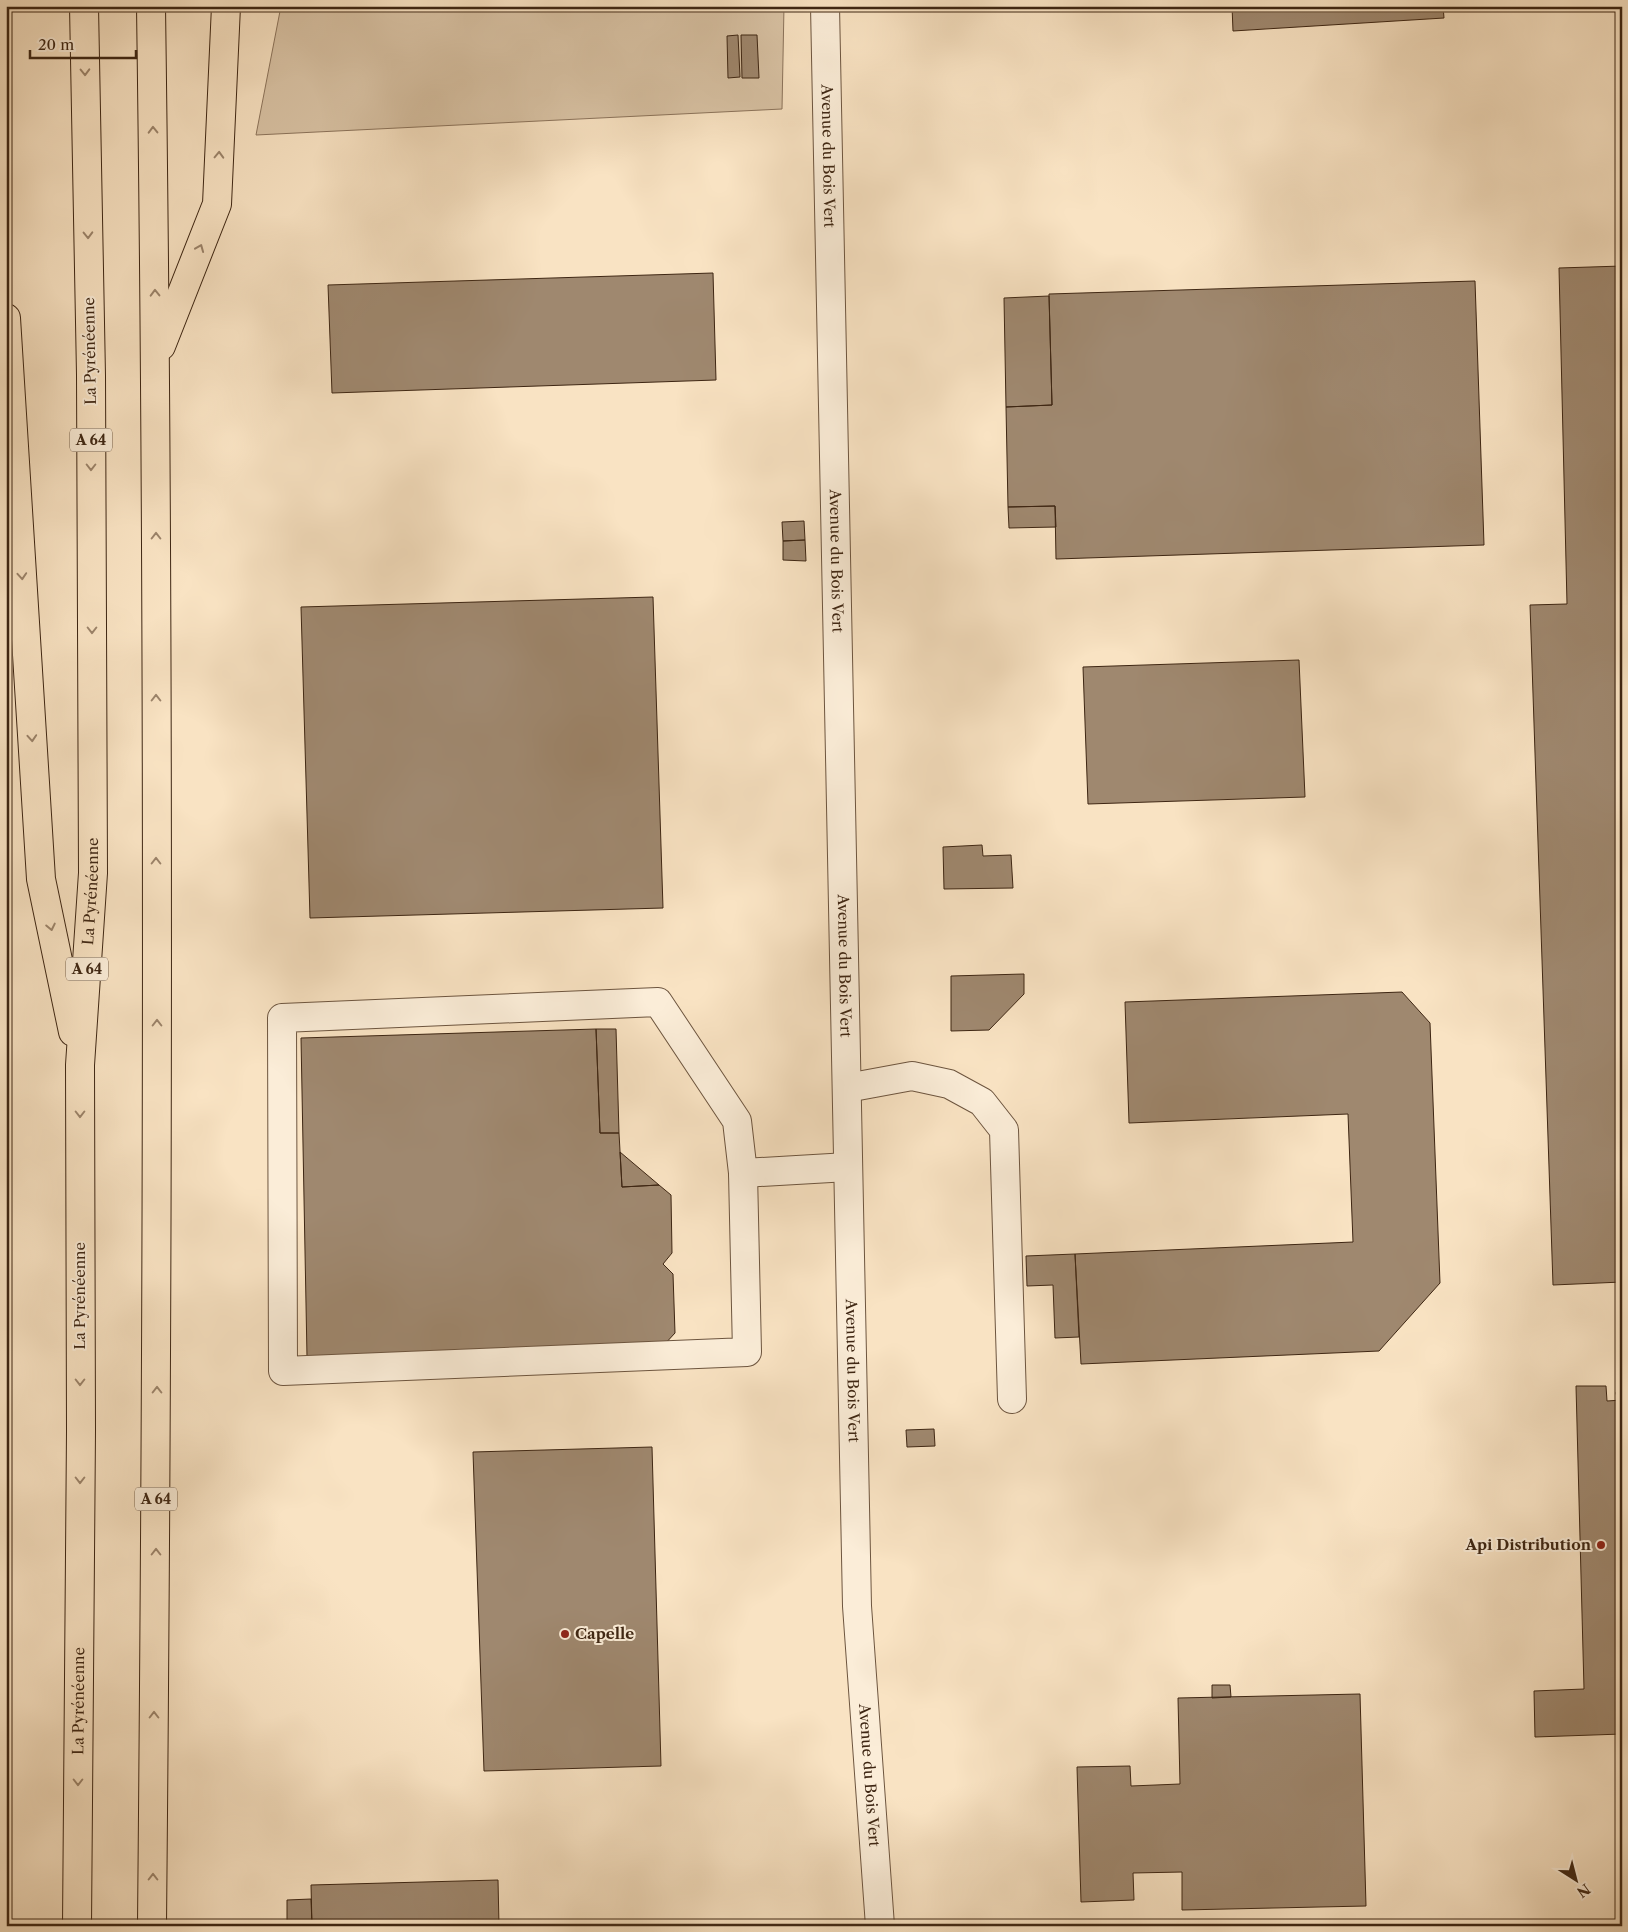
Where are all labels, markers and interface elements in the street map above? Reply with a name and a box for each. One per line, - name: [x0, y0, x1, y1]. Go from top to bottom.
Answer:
- scale bar: [30, 28, 136, 60]
- text: 20 m: [38, 35, 74, 54]
- one-way arrow: [80, 69, 91, 77]
- street label: Avenue du Bois Vert: [818, 83, 839, 229]
- one-way arrow: [147, 126, 158, 134]
- one-way arrow: [214, 151, 225, 159]
- one-way arrow: [83, 231, 94, 239]
- one-way arrow: [194, 245, 204, 253]
- one-way arrow: [150, 288, 160, 296]
- street label: La Pyrénéenne: [79, 297, 100, 405]
- road number: A 64: [70, 428, 112, 452]
- one-way arrow: [86, 464, 96, 472]
- street label: Avenue du Bois Vert: [826, 488, 848, 634]
- one-way arrow: [151, 531, 161, 539]
- one-way arrow: [17, 572, 28, 580]
- one-way arrow: [87, 626, 97, 634]
- one-way arrow: [151, 694, 161, 702]
- one-way arrow: [27, 734, 38, 742]
- street label: La Pyrénéenne: [78, 838, 102, 946]
- one-way arrow: [151, 856, 161, 864]
- street label: Avenue du Bois Vert: [834, 893, 856, 1038]
- one-way arrow: [45, 922, 56, 931]
- road number: A 64: [66, 958, 108, 981]
- one-way arrow: [152, 1019, 162, 1026]
- one-way arrow: [75, 1110, 85, 1118]
- street label: La Pyrénéenne: [70, 1242, 89, 1350]
- street label: Avenue du Bois Vert: [842, 1298, 864, 1443]
- one-way arrow: [75, 1378, 85, 1386]
- one-way arrow: [152, 1385, 162, 1393]
- one-way arrow: [75, 1476, 85, 1484]
- road number: A 64: [135, 1488, 177, 1510]
- place label: Api Distribution: [1464, 1535, 1592, 1554]
- marker: Api Distribution: [1595, 1539, 1607, 1551]
- one-way arrow: [150, 1548, 161, 1556]
- place label: Capelle: [575, 1624, 634, 1643]
- marker: Capelle: [559, 1628, 571, 1640]
- street label: La Pyrénéenne: [68, 1647, 88, 1755]
- street label: Avenue du Bois Vert: [855, 1702, 884, 1848]
- one-way arrow: [149, 1710, 159, 1718]
- one-way arrow: [73, 1778, 83, 1786]
- north arrow: [1550, 1854, 1600, 1904]
- one-way arrow: [148, 1873, 158, 1880]
- text: N: [1573, 1880, 1594, 1901]

